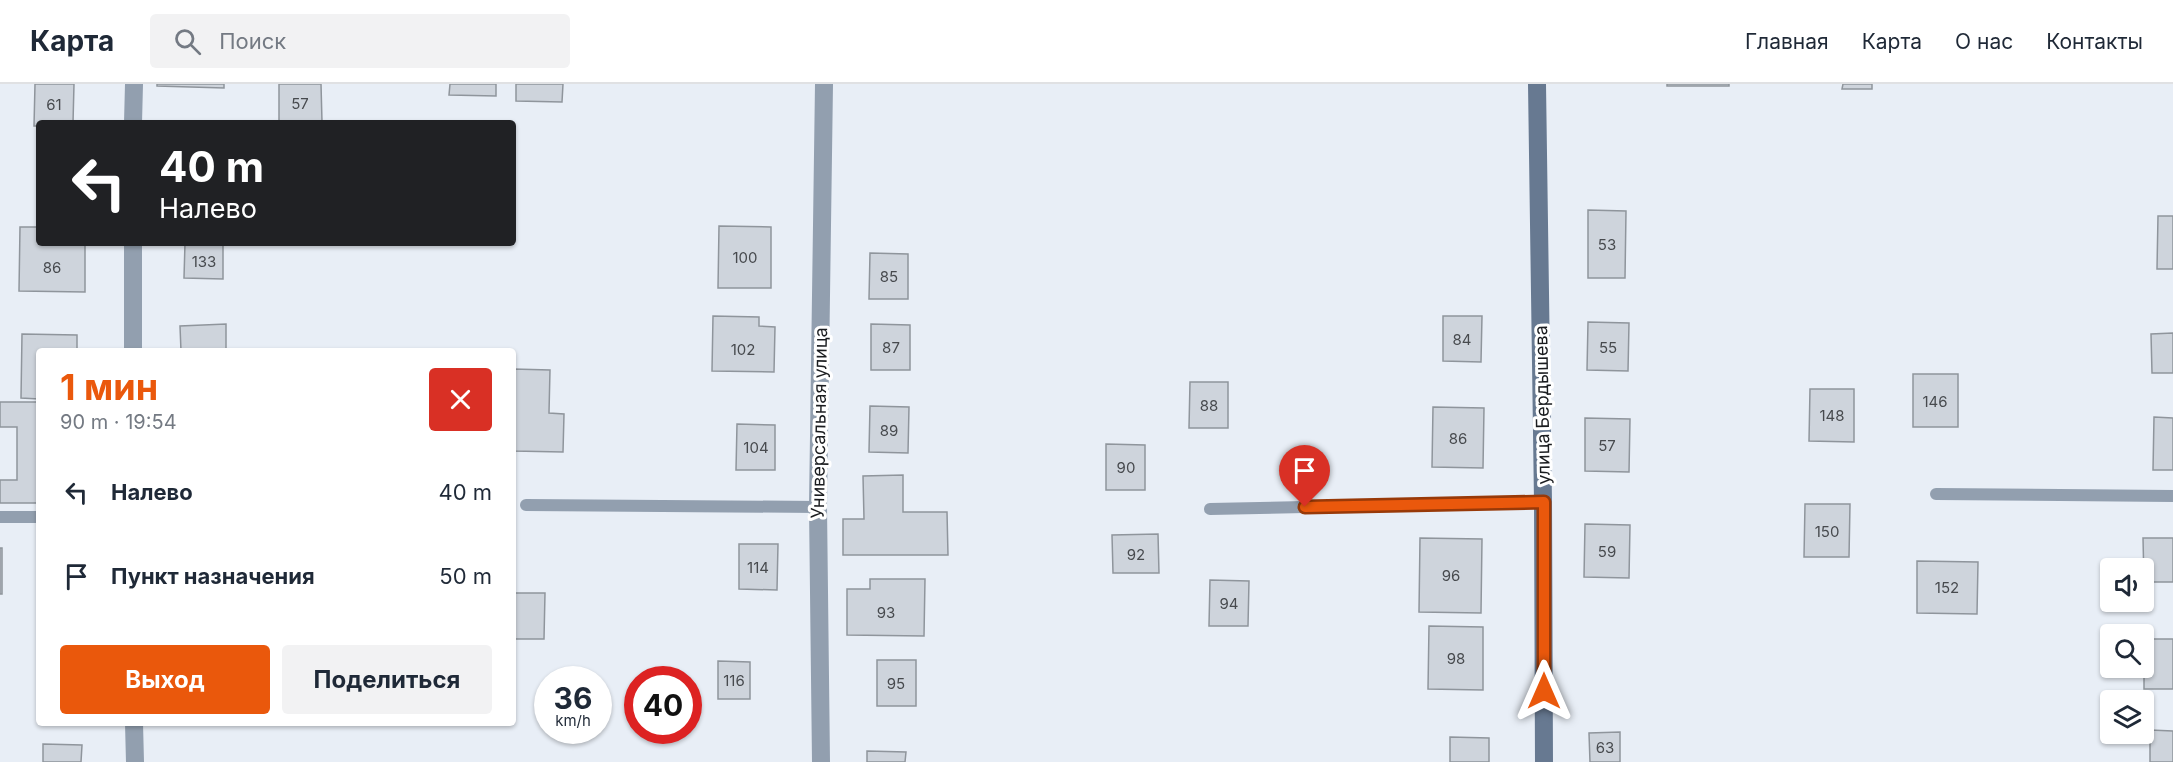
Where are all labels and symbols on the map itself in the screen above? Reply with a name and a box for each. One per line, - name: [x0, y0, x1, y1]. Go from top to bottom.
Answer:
- house number: 57: [291, 94, 309, 113]
- house number: 61: [46, 95, 62, 114]
- house number: 53: [1598, 235, 1616, 254]
- house number: 100: [732, 248, 758, 267]
- house number: 133: [192, 252, 216, 271]
- house number: 86: [43, 258, 61, 277]
- house number: 85: [880, 267, 898, 286]
- street label: улица Бердышева: [1530, 325, 1554, 485]
- street label: Универсальная улица: [807, 327, 831, 519]
- house number: 84: [1453, 330, 1471, 349]
- house number: 87: [882, 338, 900, 357]
- house number: 55: [1599, 338, 1617, 357]
- house number: 102: [731, 340, 755, 359]
- house number: 146: [1922, 392, 1948, 411]
- house number: 88: [1200, 396, 1218, 415]
- house number: 148: [1819, 406, 1845, 425]
- house number: 89: [880, 421, 898, 440]
- house number: 86: [1449, 429, 1467, 448]
- house number: 57: [1598, 436, 1616, 455]
- house number: 104: [743, 438, 769, 457]
- pin: [1279, 445, 1330, 507]
- house number: 90: [1117, 458, 1135, 477]
- house number: 150: [1815, 522, 1839, 541]
- house number: 59: [1598, 542, 1616, 561]
- house number: 92: [1127, 545, 1145, 564]
- house number: 114: [747, 558, 769, 577]
- house number: 96: [1442, 566, 1460, 585]
- house number: 152: [1935, 578, 1959, 597]
- house number: 94: [1220, 594, 1239, 613]
- house number: 93: [877, 603, 895, 622]
- house number: 98: [1447, 649, 1465, 668]
- position arrow: [1512, 659, 1576, 723]
- speed limit sign: 40: [624, 666, 702, 744]
- house number: 116: [723, 671, 745, 690]
- house number: 95: [887, 674, 905, 693]
- house number: 63: [1596, 738, 1614, 757]

